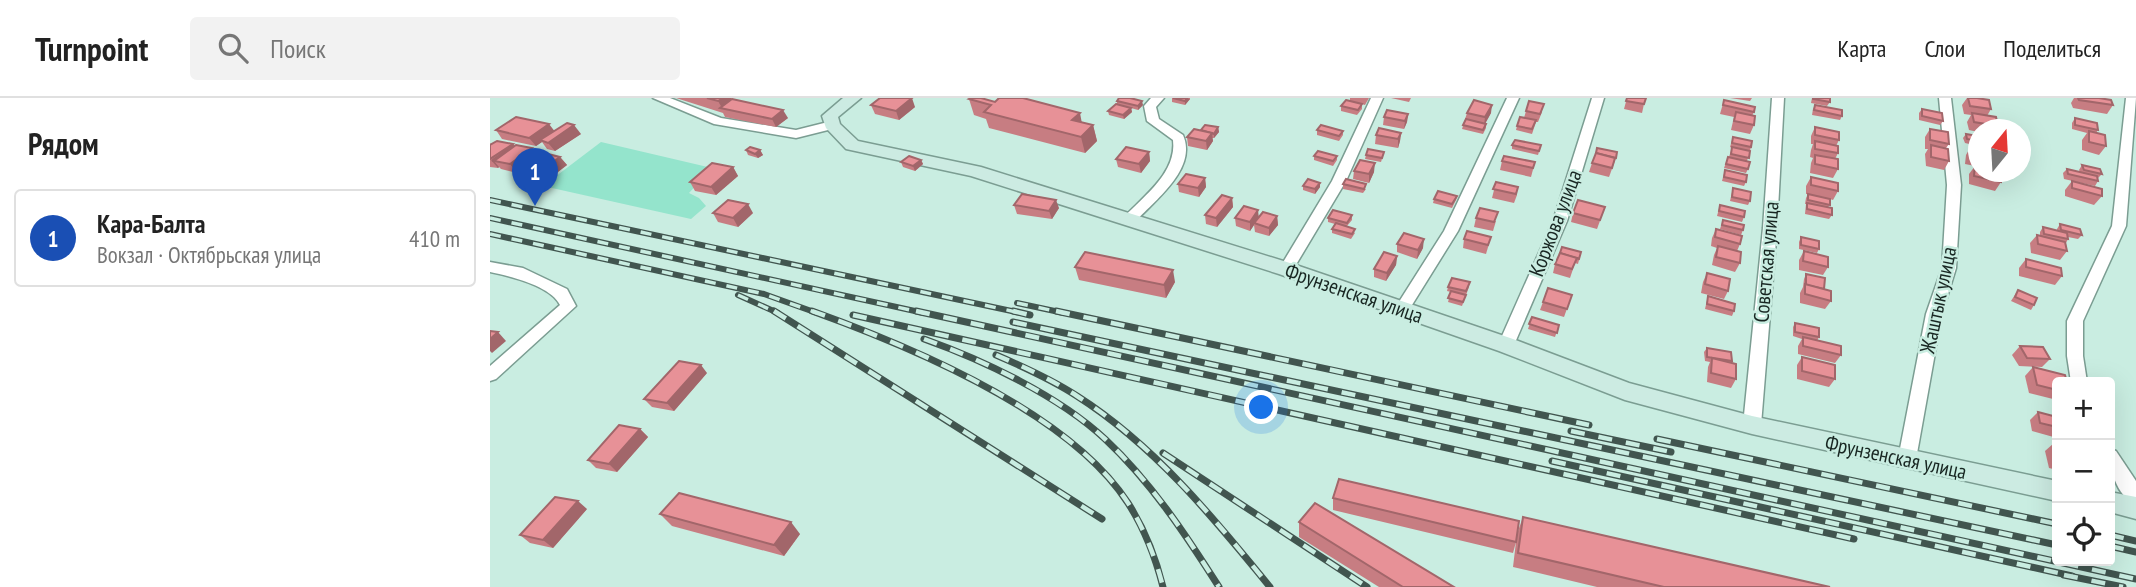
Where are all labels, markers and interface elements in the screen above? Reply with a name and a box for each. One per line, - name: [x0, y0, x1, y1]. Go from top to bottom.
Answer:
- search box: [190, 17, 680, 80]
- text: Turnpoint: [35, 27, 148, 70]
- icon: search: [214, 29, 252, 67]
- text: Поиск: [270, 32, 326, 65]
- text: Карта: [1838, 33, 1886, 64]
- text: Слои: [1924, 33, 1965, 64]
- text: Поделиться: [2003, 33, 2101, 64]
- north arrow: [1968, 119, 2031, 182]
- text: Рядом: [28, 124, 99, 163]
- pin: 1: [512, 148, 558, 206]
- street label: Коржова улица: [1522, 166, 1588, 280]
- street label: Советская улица: [1747, 200, 1785, 324]
- text: Кара-Балта: [97, 207, 205, 240]
- text: 1: [48, 224, 59, 253]
- text: 410 m: [409, 224, 460, 253]
- text: Вокзал · Октябрьская улица: [97, 240, 321, 269]
- street label: Жаштык улица: [1913, 244, 1962, 357]
- street label: Фрунзенская улица: [1282, 257, 1426, 329]
- map controls: [2052, 377, 2115, 566]
- button: +: [2052, 377, 2115, 440]
- your location: [1244, 390, 1278, 424]
- street label: Фрунзенская улица: [1823, 429, 1969, 485]
- button: −: [2052, 440, 2115, 503]
- button: locate: [2052, 503, 2115, 566]

